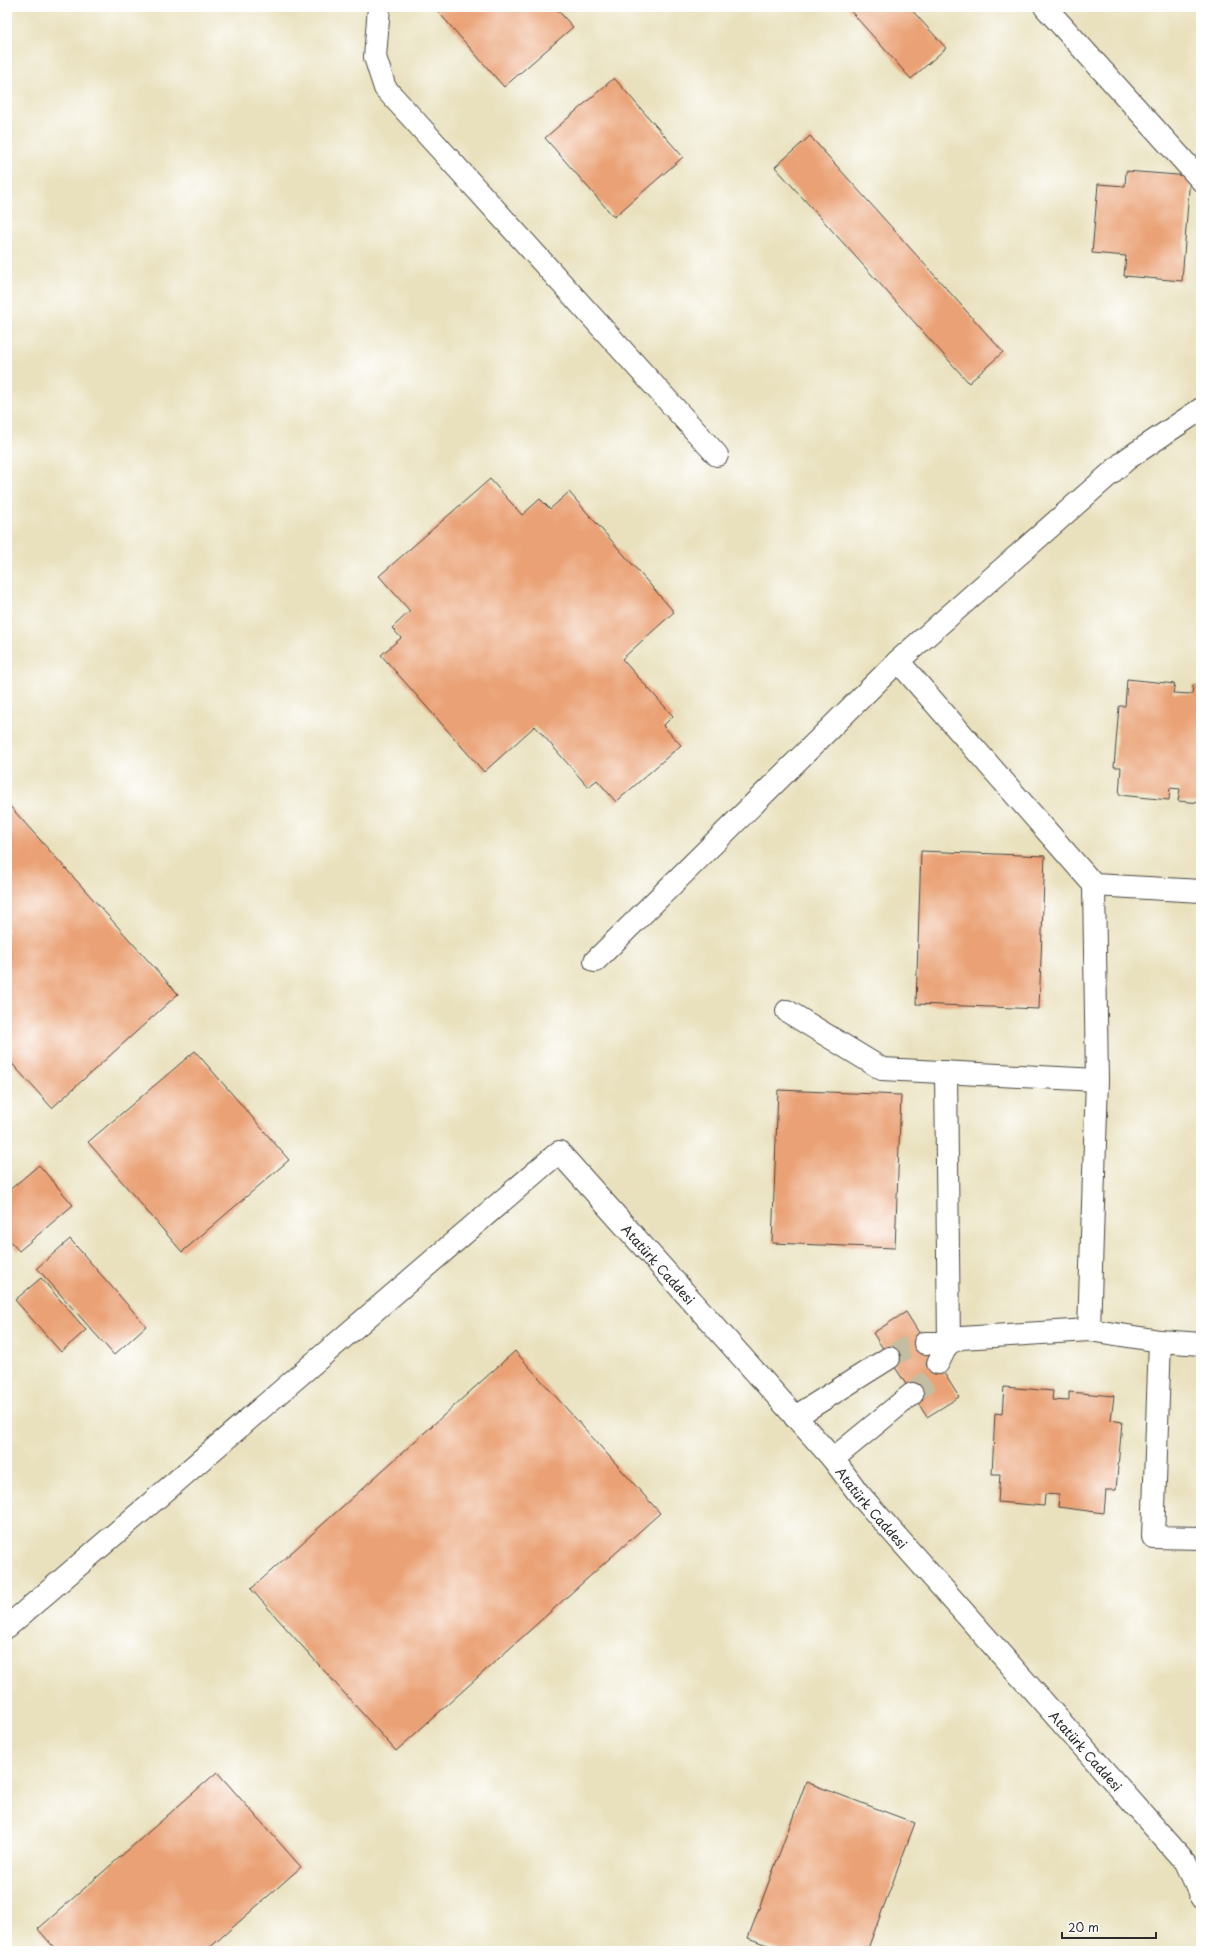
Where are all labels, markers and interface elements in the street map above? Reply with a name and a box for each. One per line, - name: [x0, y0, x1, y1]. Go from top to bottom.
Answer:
- street label: Atatürk Caddesi: [618, 1219, 700, 1308]
- street label: Atatürk Caddesi: [832, 1462, 912, 1552]
- street label: Atatürk Caddesi: [1045, 1706, 1127, 1795]
- scale bar: [1062, 1914, 1156, 1940]
- text: 20 m: [1068, 1918, 1099, 1936]

